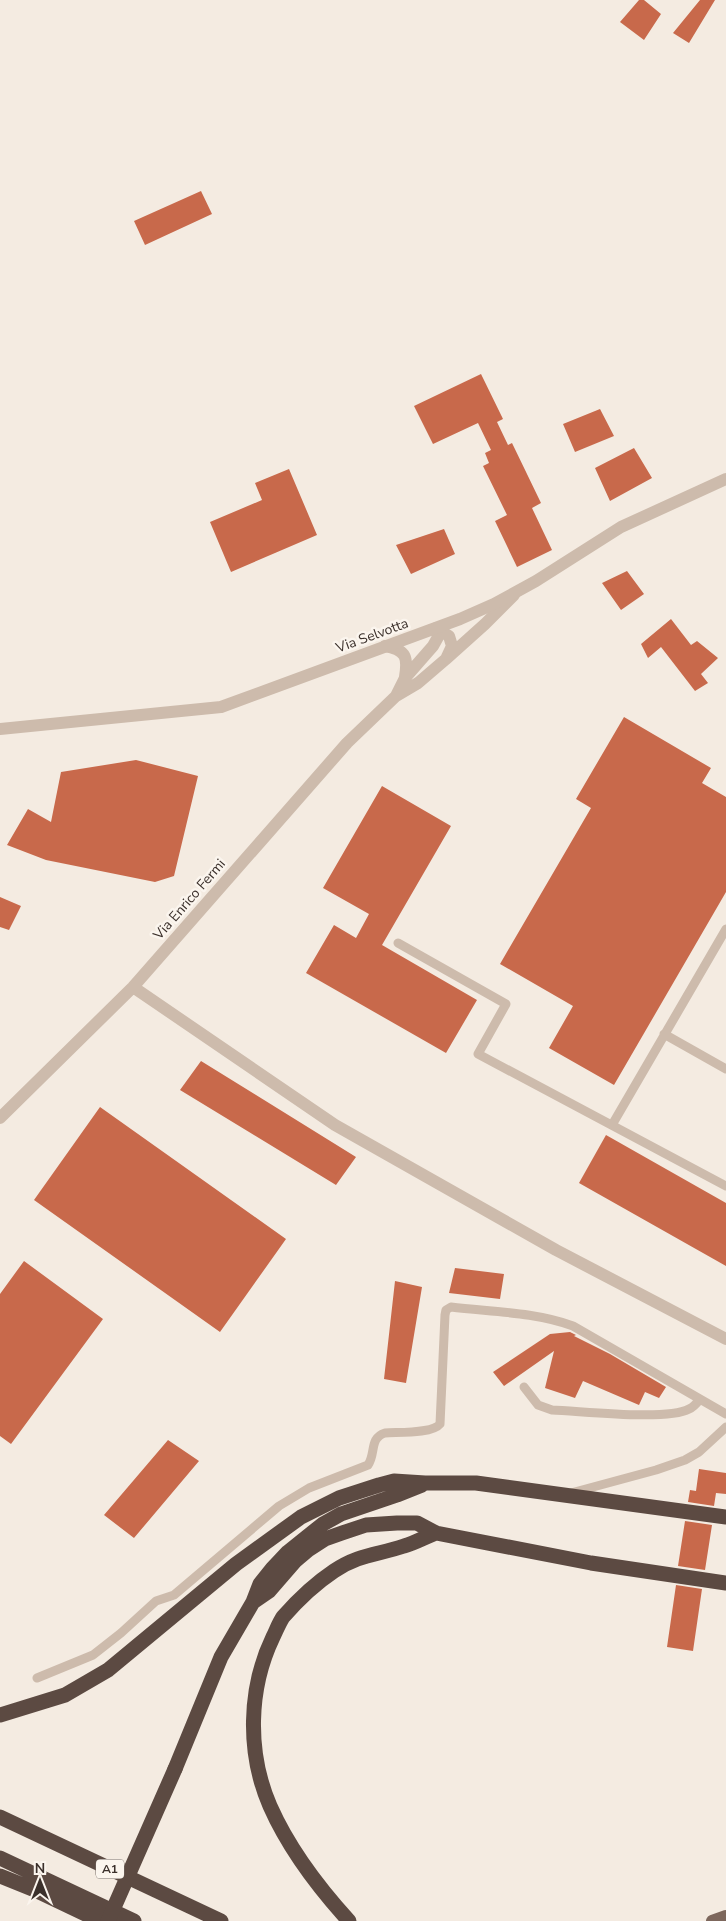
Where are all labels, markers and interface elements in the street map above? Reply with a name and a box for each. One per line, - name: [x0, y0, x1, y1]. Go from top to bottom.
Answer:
- street label: Via Selvotta: [332, 614, 411, 658]
- street label: Via Enrico Fermi: [148, 855, 230, 944]
- north arrow: [15, 1856, 65, 1906]
- text: N: [35, 1859, 45, 1878]
- road number: A1: [96, 1860, 124, 1878]

